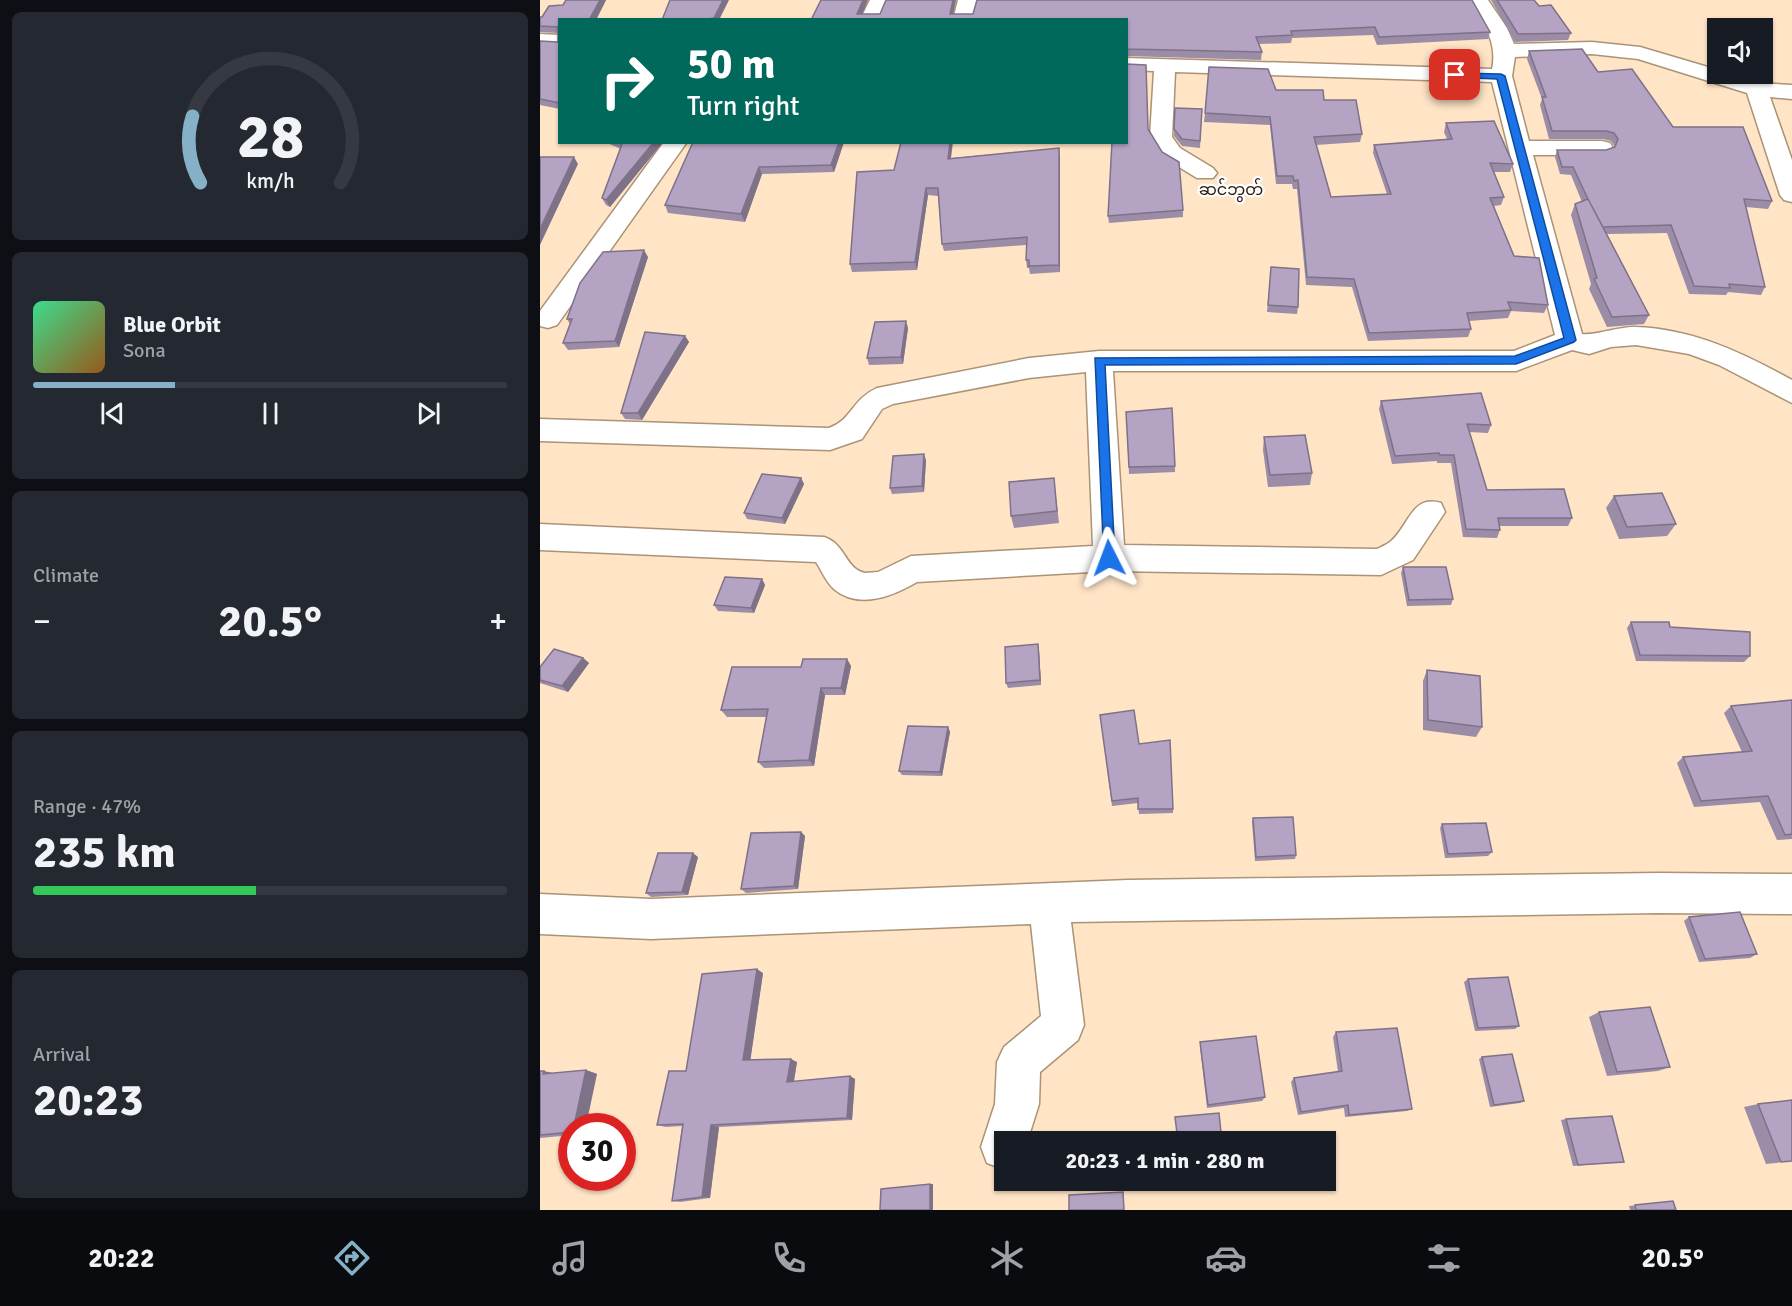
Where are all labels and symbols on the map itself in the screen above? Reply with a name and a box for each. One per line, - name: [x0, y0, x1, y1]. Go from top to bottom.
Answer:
- pin: [1429, 49, 1480, 100]
- district label: ဆင်ဘွတ်: [1199, 178, 1263, 203]
- position arrow: [1077, 526, 1141, 590]
- speed limit sign: 30: [558, 1113, 636, 1191]

